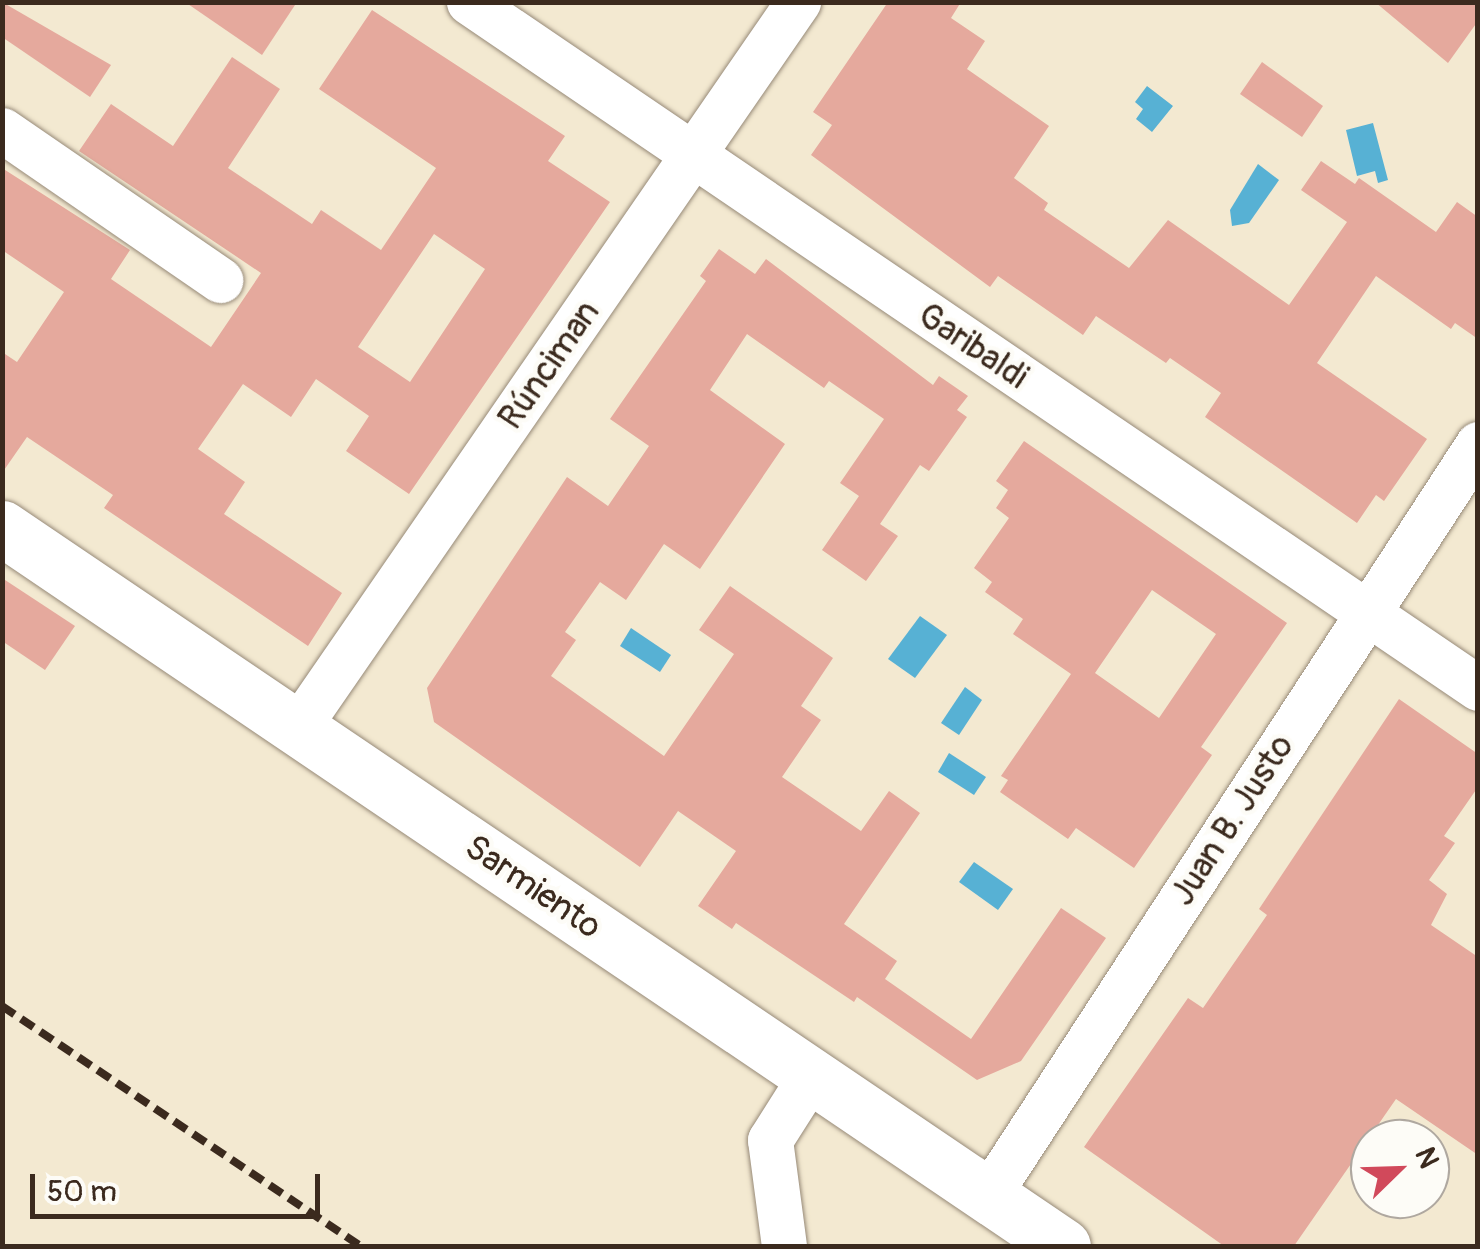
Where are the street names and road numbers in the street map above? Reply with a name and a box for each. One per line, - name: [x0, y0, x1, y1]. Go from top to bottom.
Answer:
- street label: Rúnciman: [489, 293, 609, 437]
- street label: Garibaldi: [910, 294, 1036, 398]
- street label: Juan B. Justo: [1161, 727, 1303, 913]
- street label: Sarmiento: [457, 826, 609, 948]

